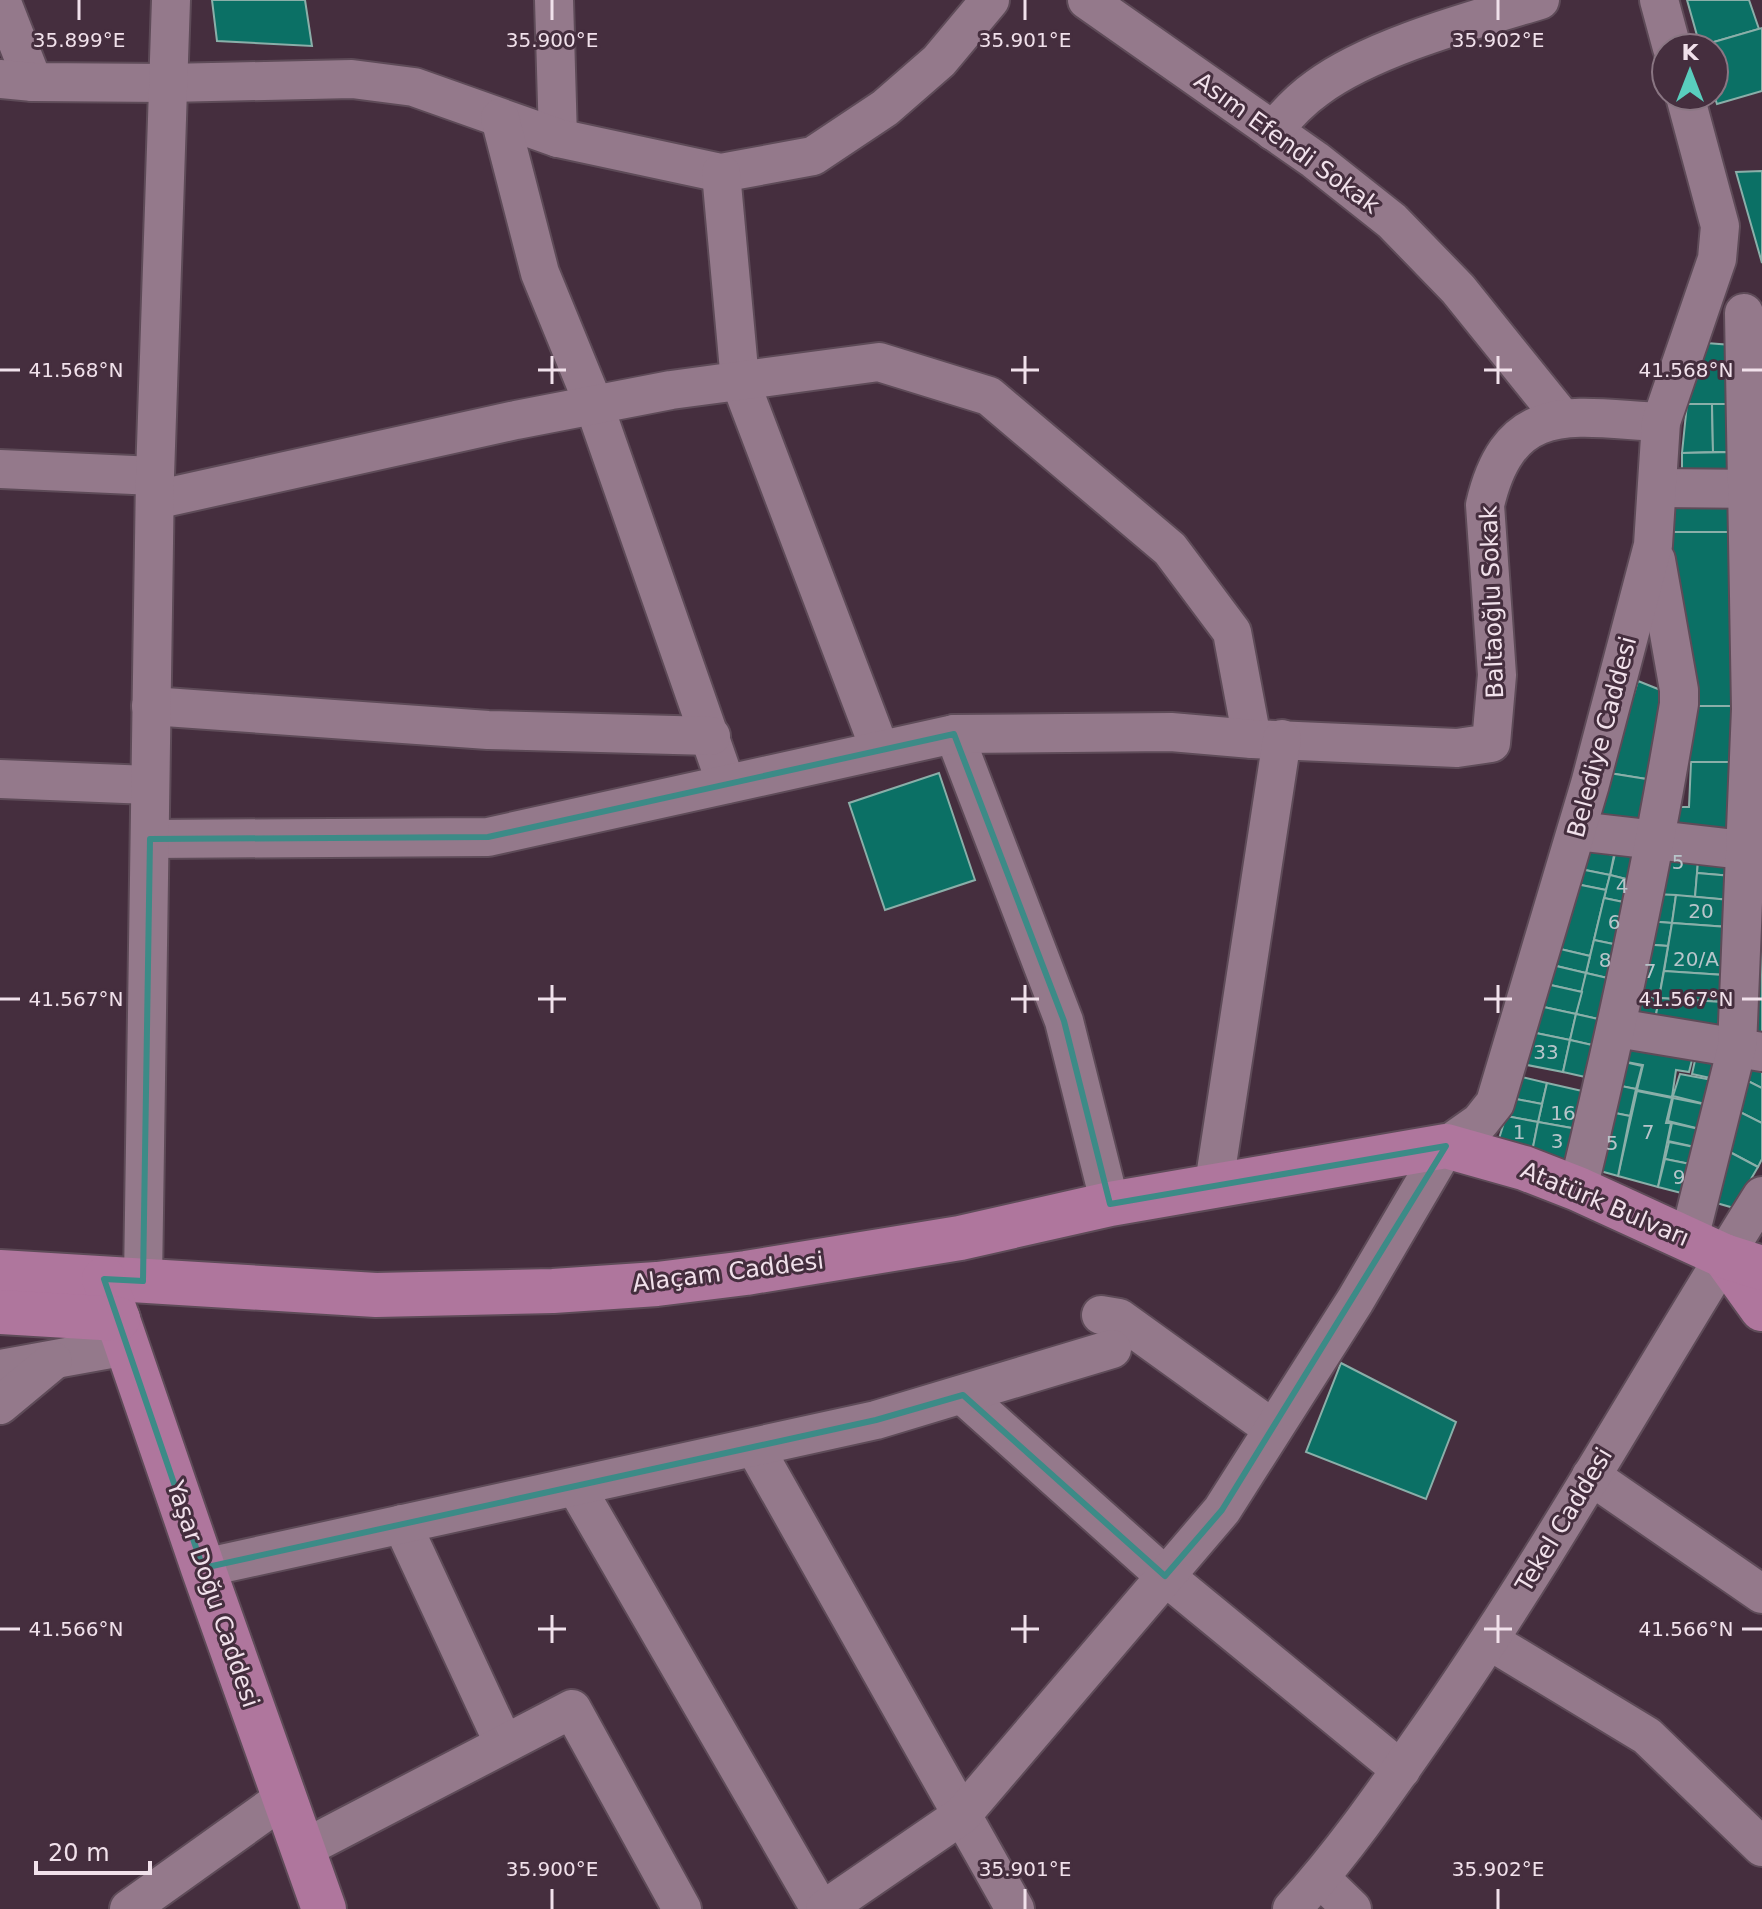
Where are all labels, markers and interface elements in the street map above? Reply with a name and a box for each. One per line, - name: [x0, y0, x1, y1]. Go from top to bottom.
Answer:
- text: 35.899°E: [33, 28, 125, 52]
- text: 35.900°E: [506, 28, 598, 52]
- text: 35.901°E: [979, 28, 1071, 52]
- text: 35.902°E: [1452, 28, 1544, 52]
- north arrow: [1650, 32, 1730, 112]
- text: K: [1681, 40, 1699, 65]
- street label: Asım Efendi Sokak: [1189, 67, 1385, 220]
- text: 41.568°N: [29, 358, 123, 382]
- text: 41.568°N: [1639, 358, 1733, 382]
- street label: Baltaoğlu Sokak: [1475, 505, 1509, 699]
- street label: Belediye Caddesi: [1562, 633, 1642, 841]
- house number: 5: [1672, 850, 1684, 874]
- house number: 4: [1616, 874, 1628, 898]
- house number: 20: [1688, 899, 1714, 923]
- house number: 6: [1608, 910, 1620, 934]
- house number: 20/A: [1673, 947, 1719, 971]
- house number: 8: [1599, 948, 1611, 972]
- house number: 7: [1644, 959, 1656, 983]
- text: 41.567°N: [29, 987, 123, 1011]
- text: 41.567°N: [1639, 987, 1733, 1011]
- house number: 33: [1533, 1040, 1559, 1064]
- house number: 16: [1550, 1101, 1576, 1125]
- house number: 1: [1513, 1120, 1525, 1144]
- house number: 7: [1642, 1120, 1654, 1144]
- house number: 3: [1551, 1129, 1563, 1153]
- house number: 5: [1606, 1131, 1618, 1155]
- street label: Atatürk Bulvarı: [1517, 1156, 1693, 1252]
- house number: 9: [1673, 1165, 1685, 1189]
- street label: Alaçam Caddesi: [631, 1246, 825, 1298]
- street label: Tekel Caddesi: [1509, 1443, 1618, 1598]
- street label: Yaşar Doğu Caddesi: [161, 1476, 265, 1711]
- text: 41.566°N: [29, 1617, 123, 1641]
- text: 41.566°N: [1639, 1617, 1733, 1641]
- scale bar: [36, 1825, 150, 1875]
- text: 20 m: [48, 1839, 110, 1867]
- text: 35.900°E: [506, 1857, 598, 1881]
- text: 35.901°E: [979, 1857, 1071, 1881]
- text: 35.902°E: [1452, 1857, 1544, 1881]

